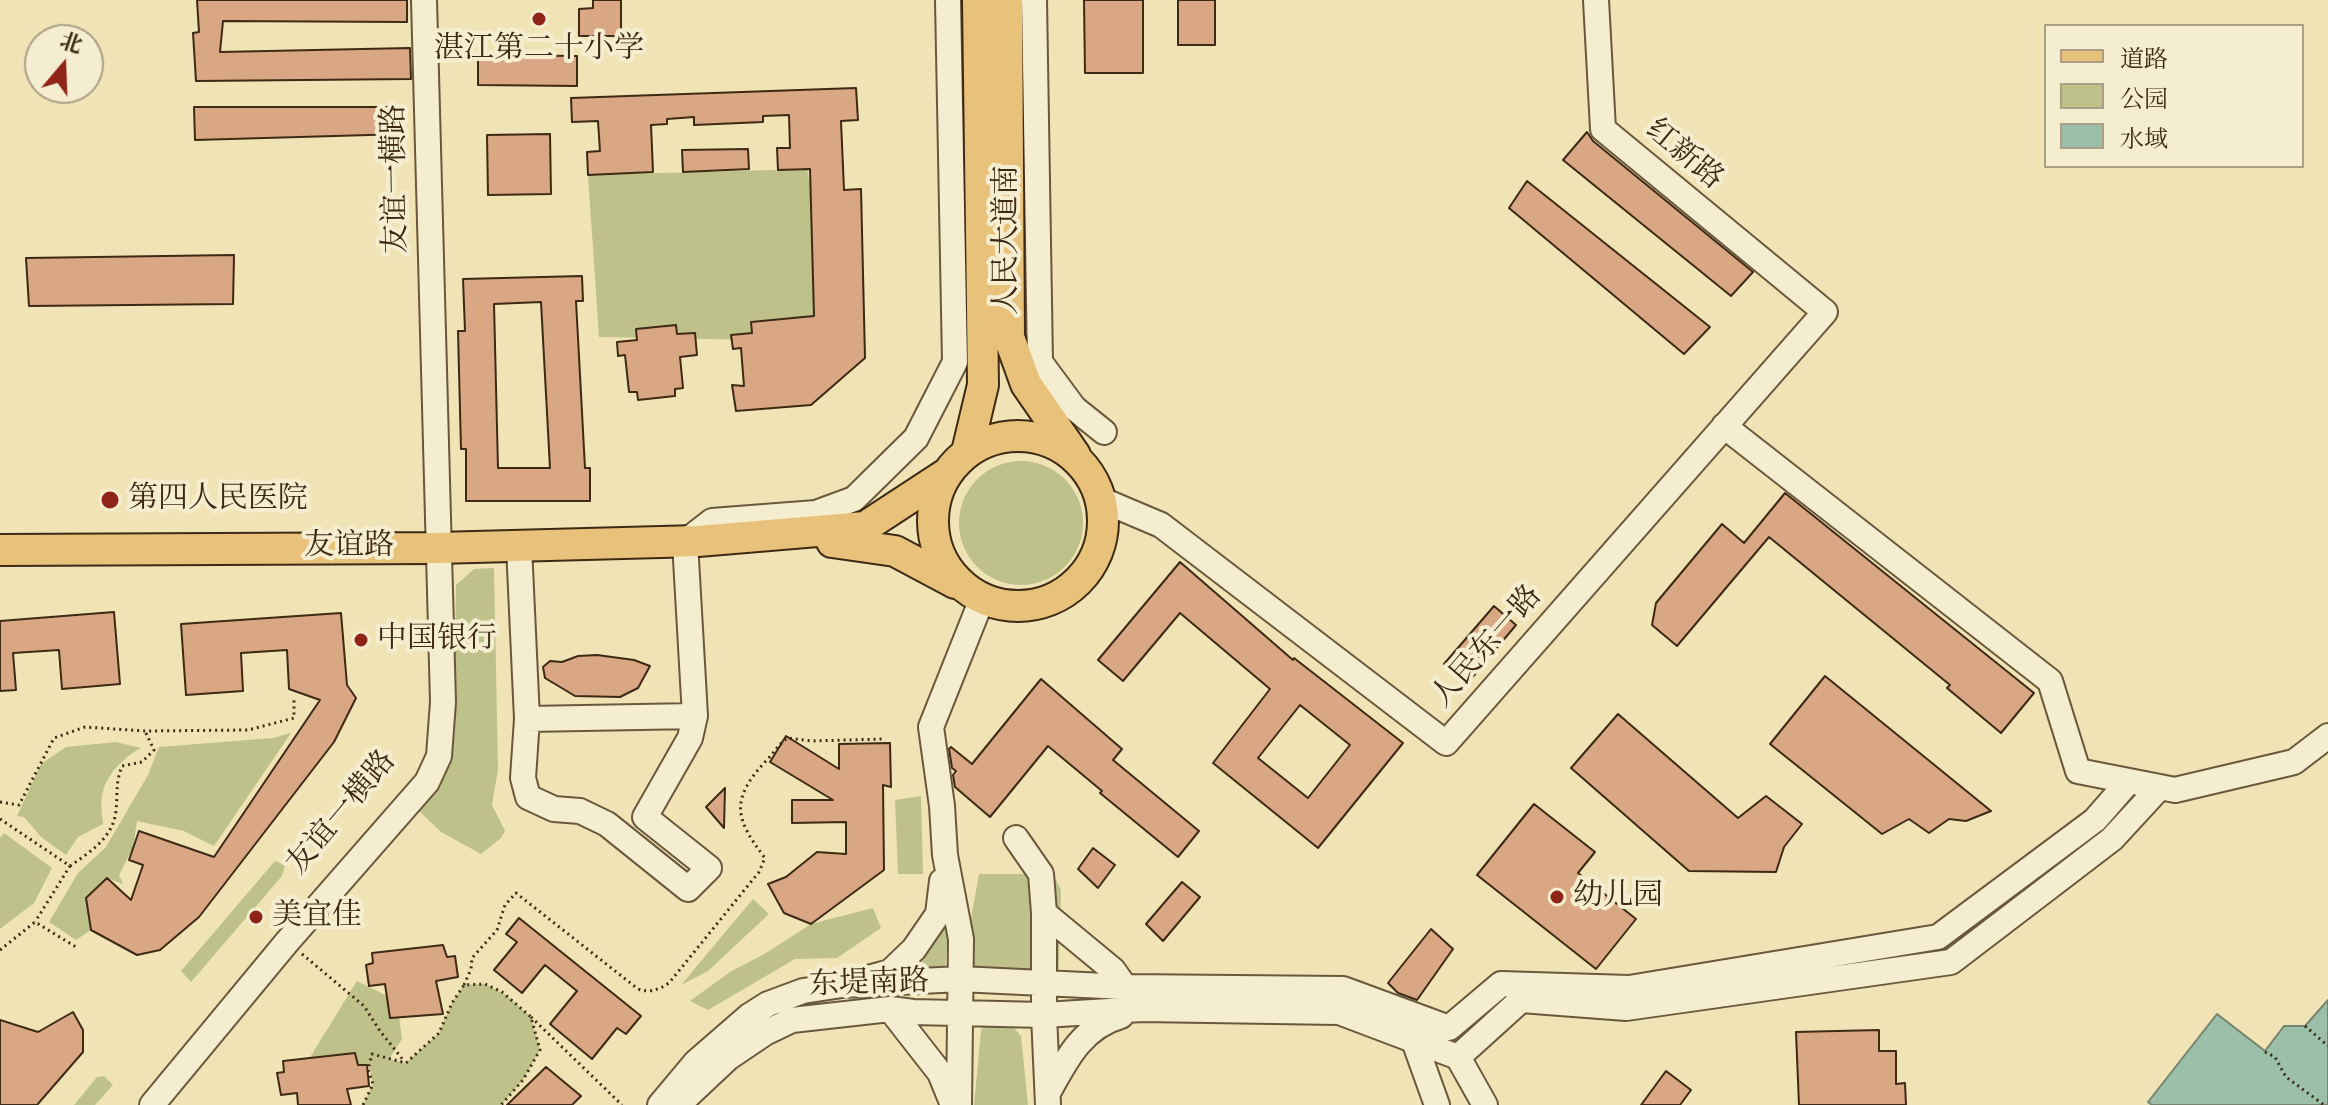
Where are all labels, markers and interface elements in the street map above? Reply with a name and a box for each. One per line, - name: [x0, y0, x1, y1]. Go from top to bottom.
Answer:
- marker: 湛江第二十小学: [530, 10, 548, 28]
- north arrow: [24, 24, 104, 104]
- legend: [2044, 24, 2304, 168]
- text: 北: [57, 26, 86, 59]
- place label: 湛江第二十小学: [434, 32, 644, 68]
- text: 道路: [2120, 44, 2168, 74]
- text: 公园: [2120, 84, 2168, 114]
- street label: 友谊一横路: [377, 104, 415, 254]
- street label: 红新路: [1638, 112, 1730, 198]
- text: 水域: [2120, 124, 2168, 154]
- street label: 人民大道南: [990, 165, 1026, 315]
- place label: 第四人民医院: [128, 482, 308, 518]
- marker: 第四人民医院: [99, 489, 121, 511]
- street label: 友谊路: [304, 529, 394, 565]
- street label: 人民东一路: [1424, 579, 1550, 715]
- place label: 中国银行: [377, 622, 497, 658]
- marker: 中国银行: [352, 631, 370, 649]
- street label: 友谊一横路: [280, 744, 404, 882]
- place label: 幼儿园: [1573, 879, 1663, 915]
- marker: 幼儿园: [1548, 888, 1566, 906]
- place label: 美宜佳: [272, 899, 362, 935]
- marker: 美宜佳: [247, 908, 265, 926]
- street label: 东堤南路: [808, 964, 930, 1004]

